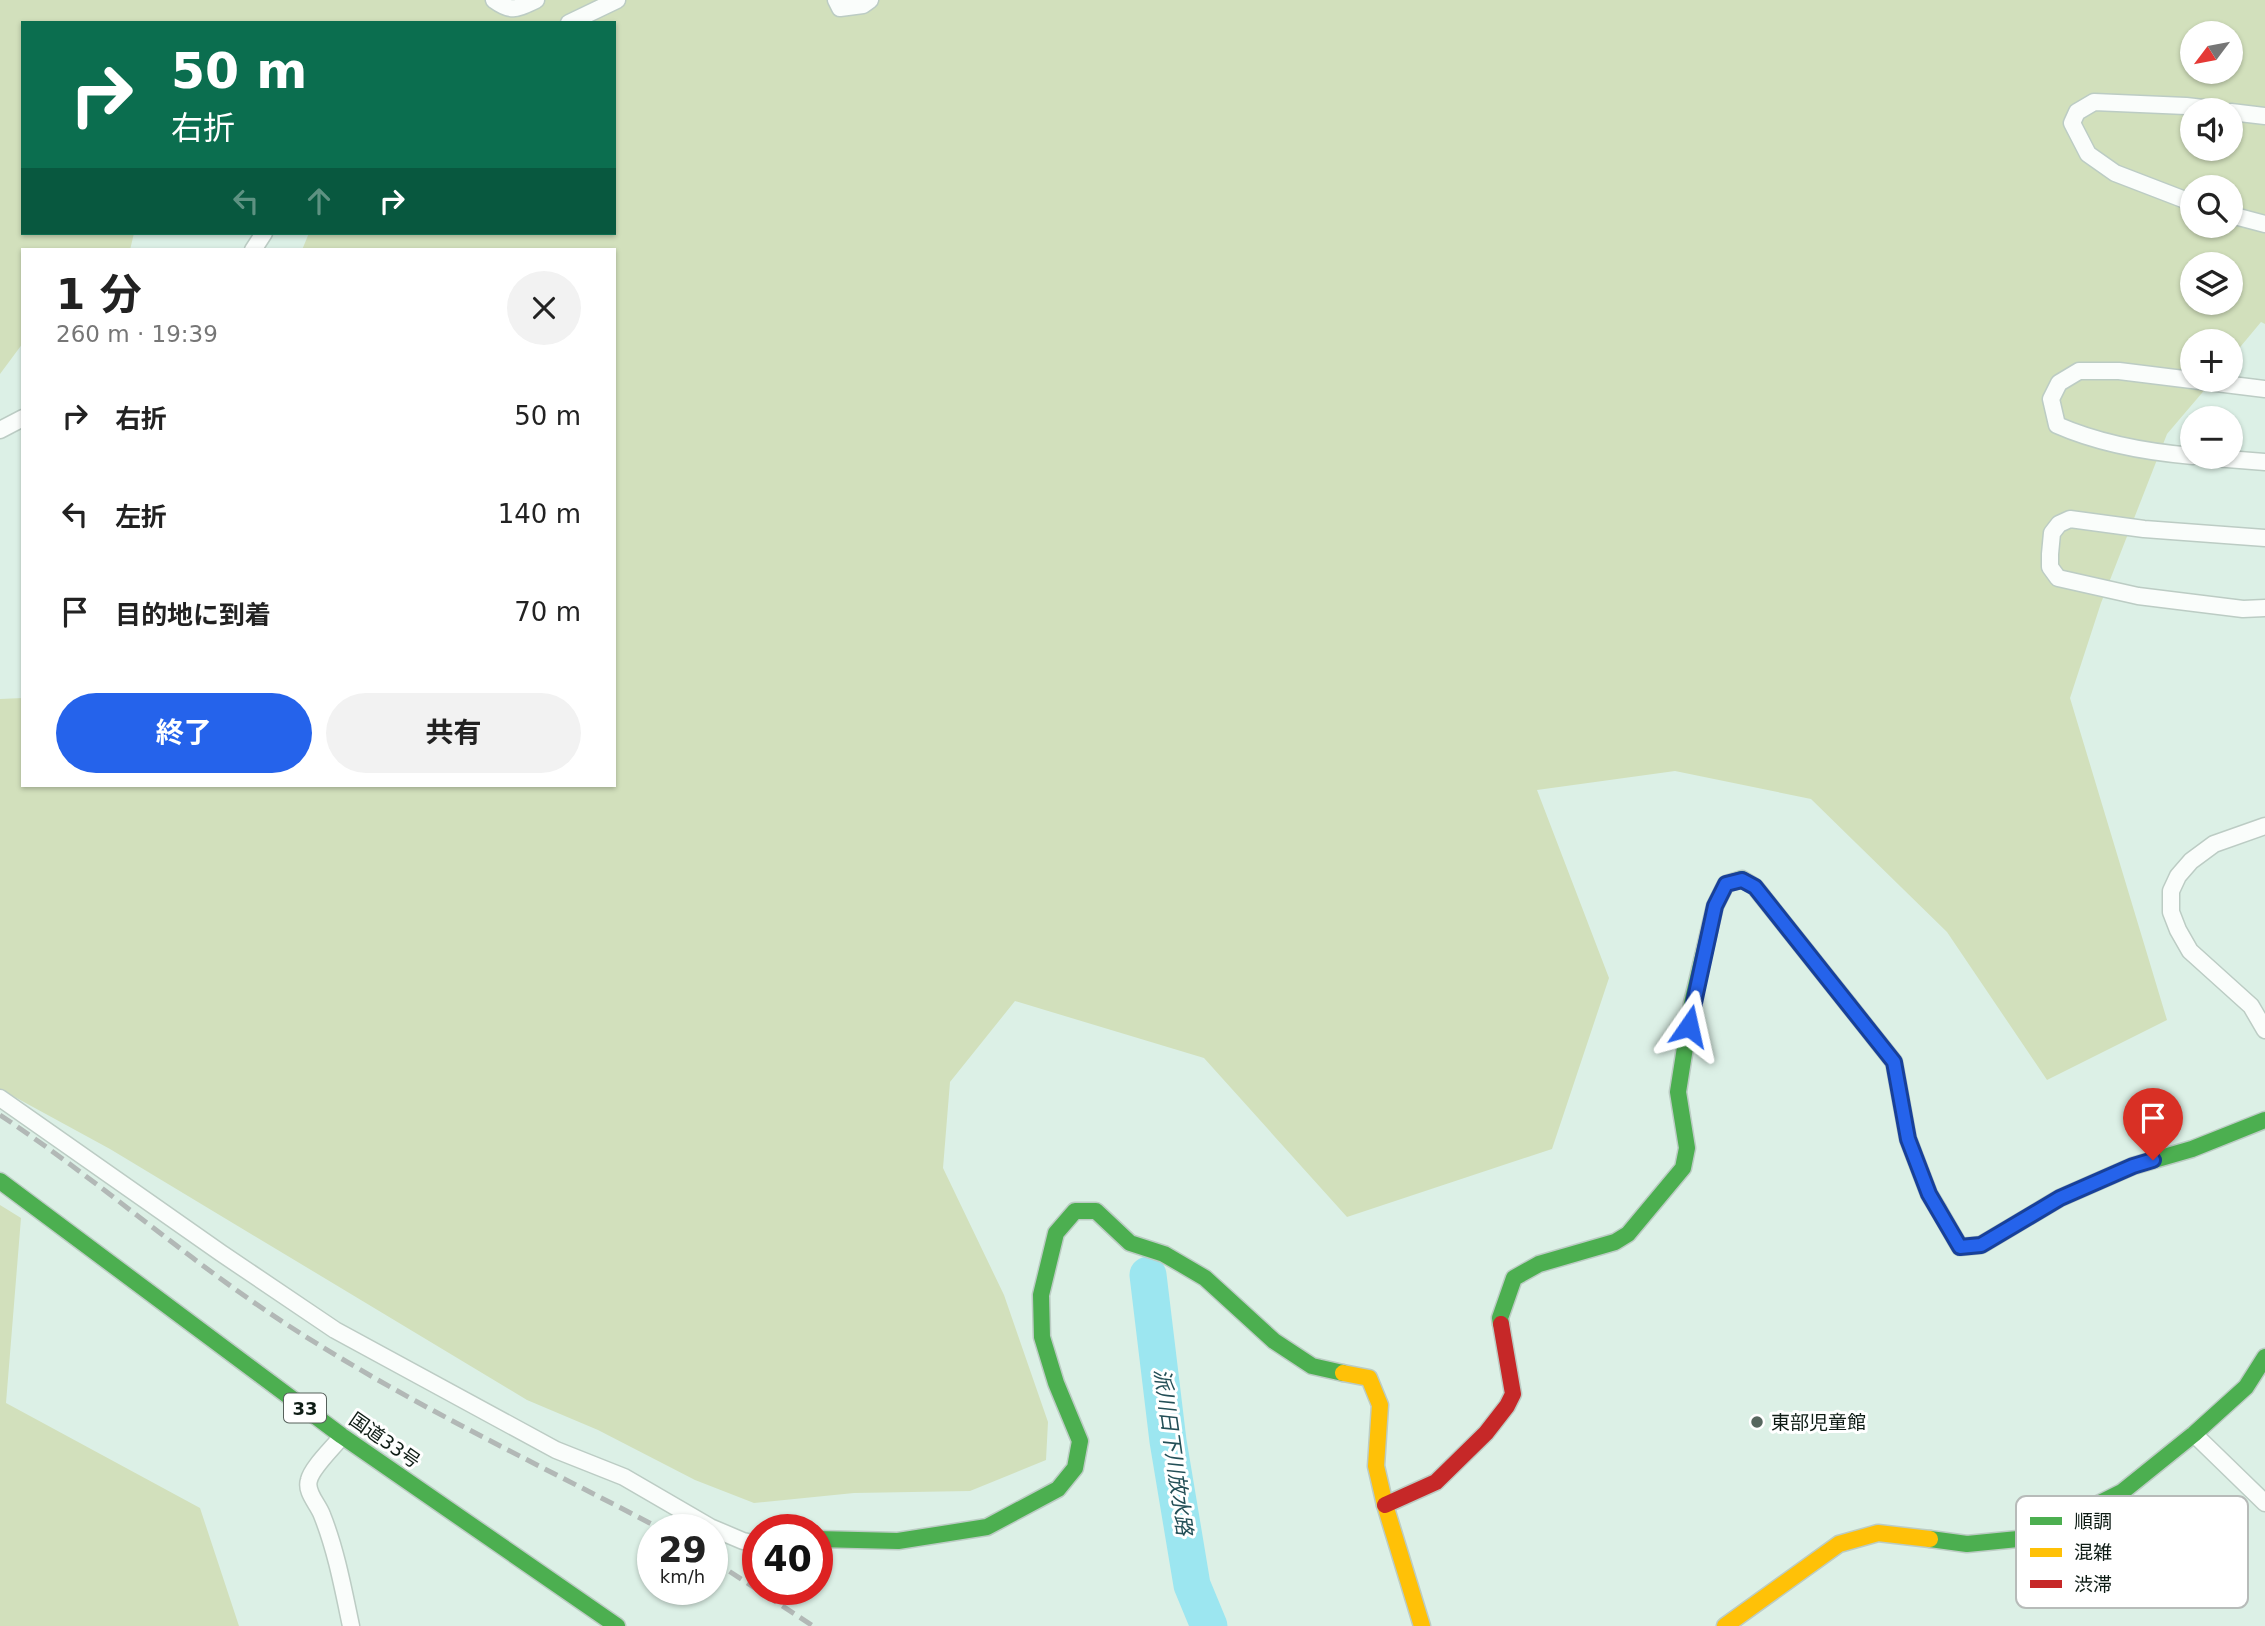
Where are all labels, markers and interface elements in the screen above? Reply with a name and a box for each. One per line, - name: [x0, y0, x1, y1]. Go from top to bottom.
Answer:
- north arrow: [2180, 21, 2244, 84]
- map controls: [2180, 21, 2243, 469]
- text: 50 m: [171, 43, 307, 100]
- icon: right: [56, 49, 147, 140]
- button: sound: [2180, 98, 2243, 161]
- text: 右折: [171, 109, 235, 147]
- button: search: [2180, 175, 2243, 238]
- icon: left: [227, 182, 265, 220]
- icon: ahead: [300, 182, 338, 220]
- icon: right: [373, 182, 411, 220]
- button: layers: [2180, 252, 2243, 315]
- text: 1 分: [56, 270, 142, 319]
- button: close: [507, 271, 581, 345]
- text: 260 m · 19:39: [56, 321, 218, 347]
- button: +: [2180, 329, 2243, 392]
- icon: right: [56, 397, 94, 435]
- text: 50 m: [514, 401, 581, 431]
- text: 右折: [115, 404, 167, 434]
- button: −: [2180, 406, 2243, 469]
- icon: left: [56, 495, 94, 533]
- text: 140 m: [498, 499, 581, 529]
- text: 左折: [115, 502, 167, 532]
- icon: arrive: [56, 593, 94, 631]
- text: 70 m: [514, 597, 581, 627]
- text: 目的地に到着: [115, 600, 271, 630]
- button: 終了: [56, 693, 312, 773]
- button: 共有: [326, 693, 581, 773]
- position arrow: [1652, 989, 1726, 1063]
- pin: [2123, 1088, 2183, 1160]
- icon: arrive: [2134, 1099, 2172, 1137]
- water label: 派川日下川放水路: [1149, 1367, 1197, 1539]
- road number: 33: [284, 1394, 326, 1422]
- street label: 国道33号: [345, 1408, 425, 1472]
- place label: 東部児童館: [1771, 1411, 1866, 1433]
- marker: 東部児童館: [1749, 1414, 1765, 1430]
- legend: [2016, 1496, 2248, 1608]
- text: 順調: [2074, 1510, 2112, 1532]
- speed limit sign: 40: [742, 1514, 833, 1605]
- text: 29: [658, 1530, 707, 1570]
- text: 混雑: [2074, 1541, 2112, 1563]
- text: km/h: [660, 1566, 705, 1587]
- text: 渋滞: [2074, 1573, 2112, 1595]

